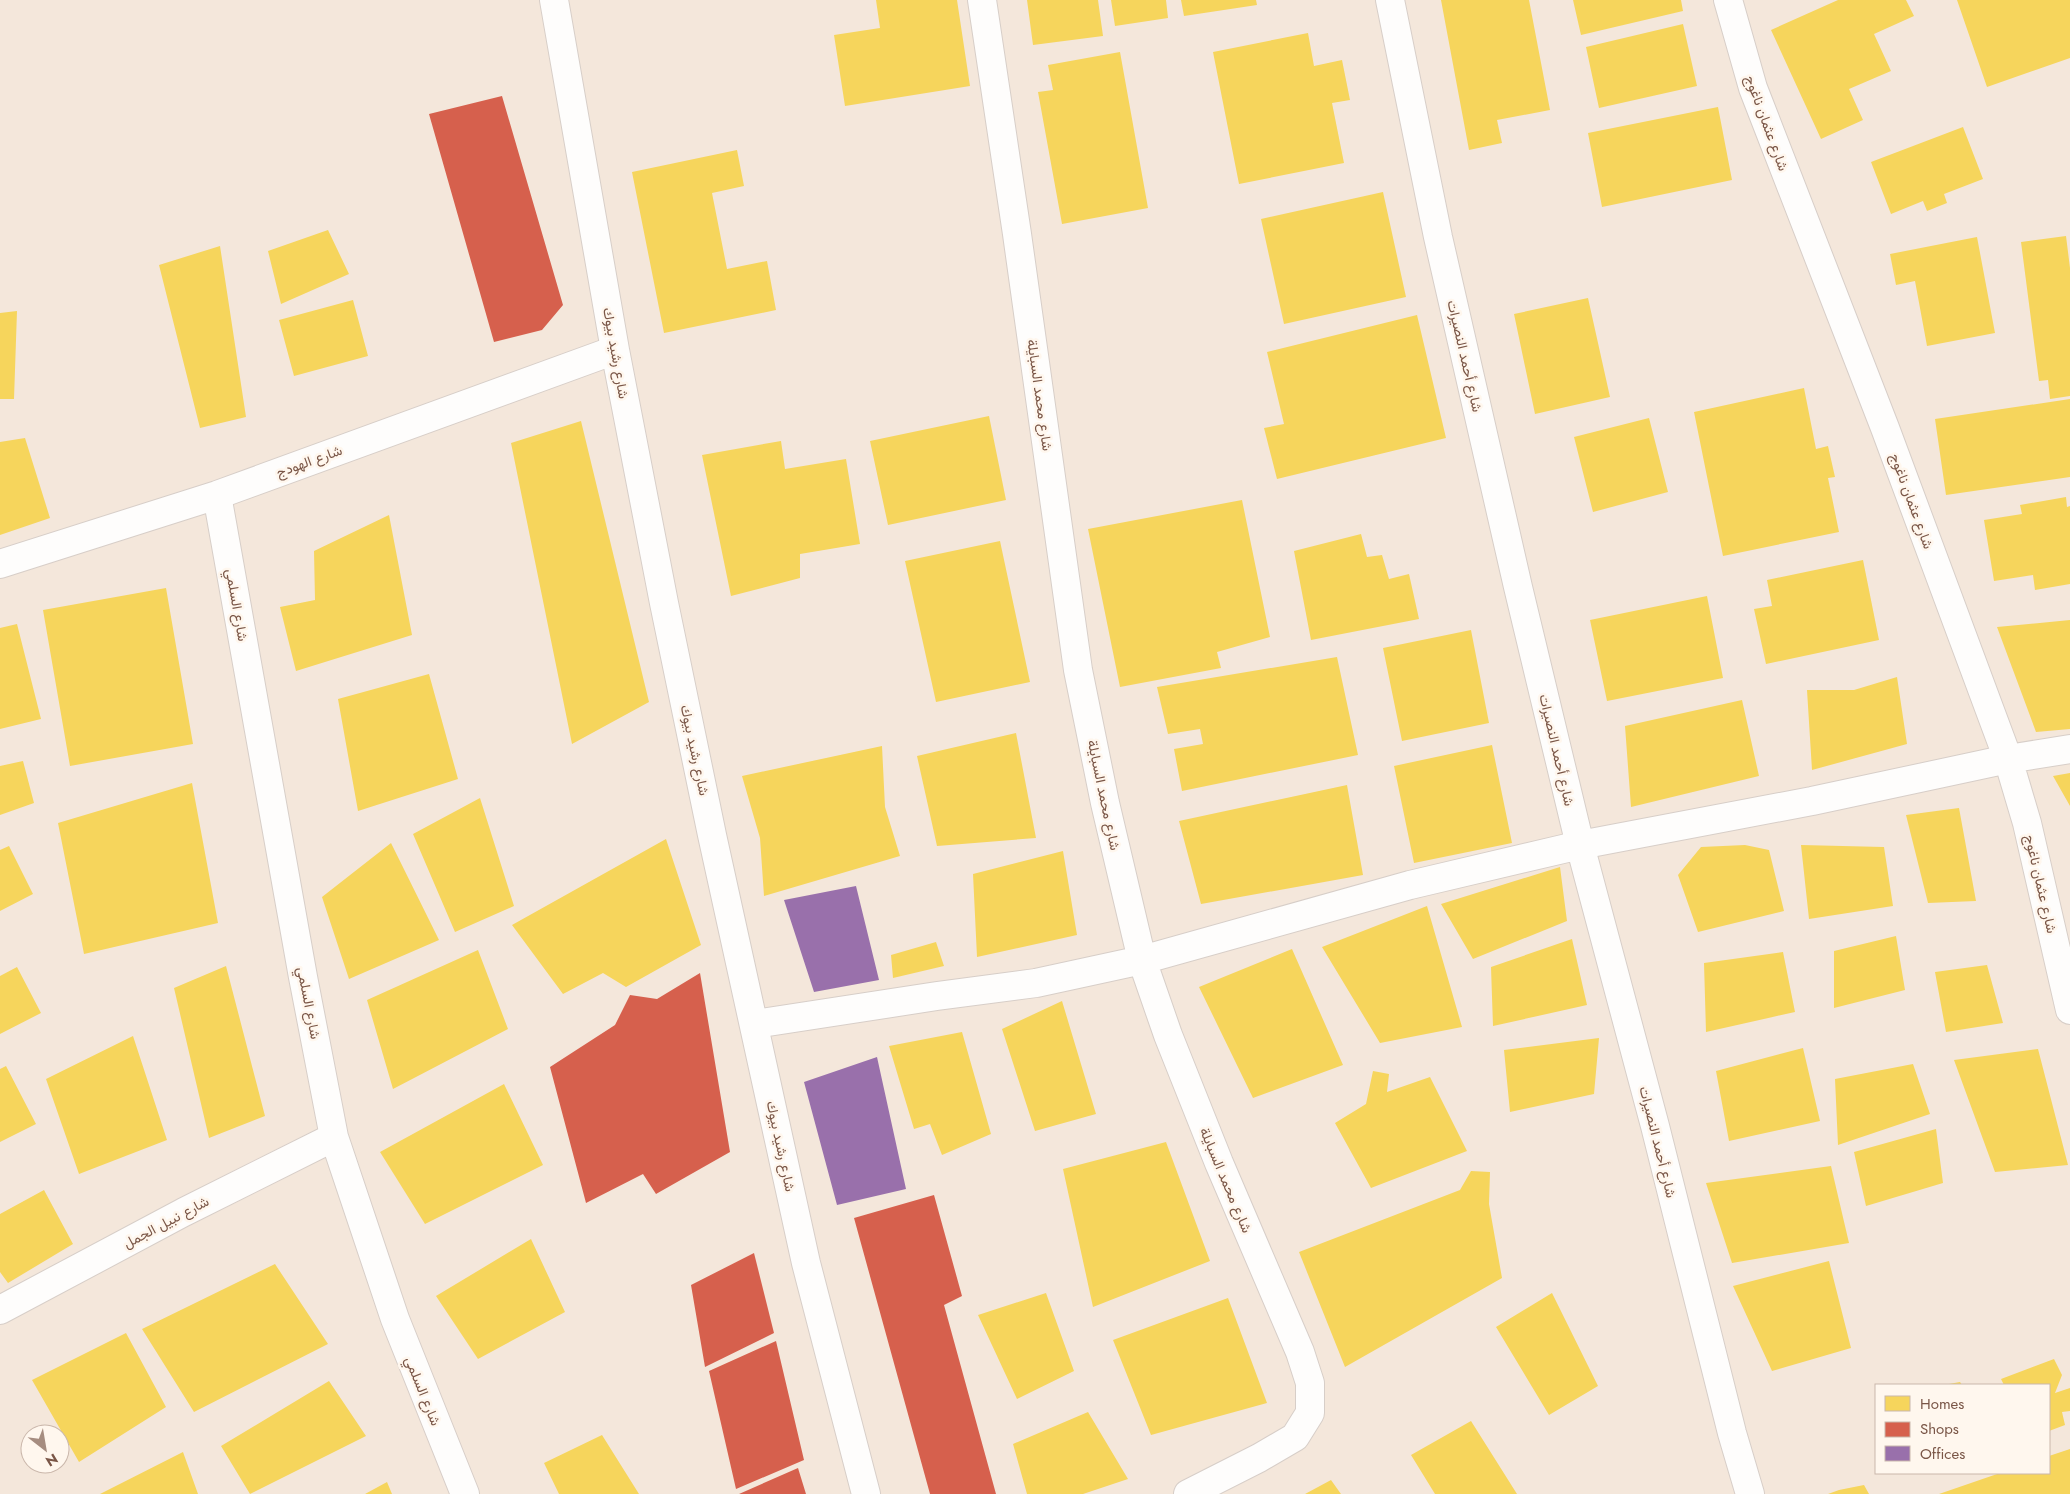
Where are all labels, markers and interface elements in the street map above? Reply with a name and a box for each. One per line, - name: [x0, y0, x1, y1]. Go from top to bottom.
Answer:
- street label: شارع عثمان ناغوج: [1739, 72, 1794, 174]
- street label: شارع أحمد النصيرات: [1441, 298, 1488, 414]
- street label: شارع رشيد بيوك: [597, 306, 634, 400]
- street label: شارع محمد السبايلة: [1021, 338, 1058, 452]
- street label: شارع الهودج: [273, 440, 345, 483]
- street label: شارع عثمان ناغوج: [1884, 450, 1939, 552]
- street label: شارع السلمي: [219, 567, 253, 643]
- street label: شارع أحمد النصيرات: [1533, 692, 1580, 808]
- street label: شارع رشيد بيوك: [675, 703, 714, 797]
- street label: شارع محمد السبايلة: [1082, 738, 1126, 852]
- street label: شارع عثمان ناغوج: [2019, 833, 2062, 935]
- street label: شارع السلمي: [290, 965, 326, 1041]
- street label: شارع أحمد النصيرات: [1634, 1084, 1682, 1200]
- street label: شارع رشيد بيوك: [761, 1099, 800, 1193]
- street label: شارع محمد السبايلة: [1194, 1124, 1257, 1236]
- street label: شارع نبيل الجمل: [120, 1191, 213, 1254]
- street label: شارع السلمي: [398, 1353, 446, 1429]
- legend: [1875, 1384, 2050, 1474]
- text: Homes: [1920, 1393, 1964, 1415]
- text: Shops: [1920, 1418, 1959, 1440]
- north arrow: [20, 1424, 70, 1474]
- text: Offices: [1920, 1443, 1965, 1465]
- text: N: [42, 1449, 62, 1472]

